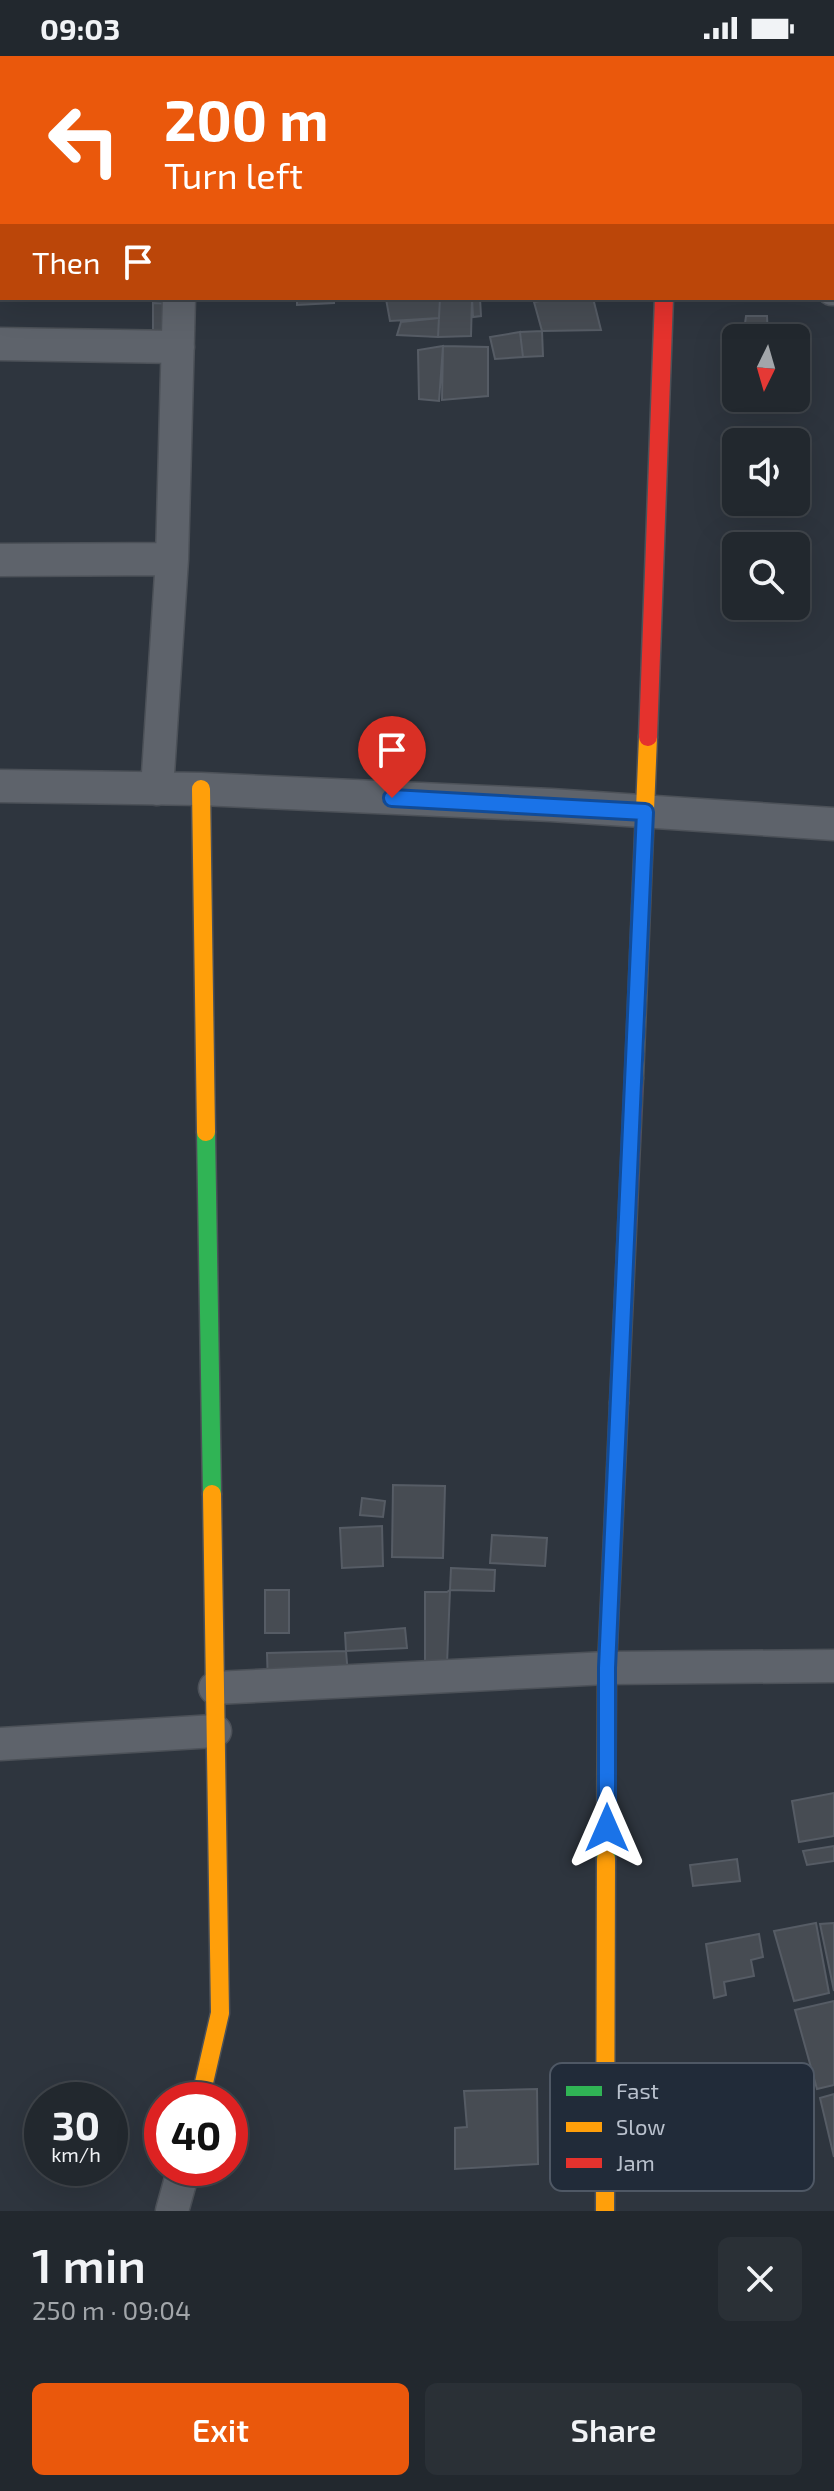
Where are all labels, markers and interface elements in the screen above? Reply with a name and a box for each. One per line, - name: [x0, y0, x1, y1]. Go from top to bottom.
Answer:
- text: 09:03: [40, 10, 120, 46]
- text: 200 m: [164, 85, 329, 152]
- icon: left: [32, 88, 136, 192]
- text: Turn left: [164, 153, 303, 196]
- icon: arrive: [116, 240, 160, 284]
- text: Then: [32, 244, 100, 280]
- north arrow: [722, 324, 810, 412]
- map controls: [722, 324, 810, 620]
- button: sound: [722, 428, 810, 516]
- button: search: [722, 532, 810, 620]
- pin: [358, 716, 426, 798]
- icon: arrive: [370, 728, 414, 772]
- position arrow: [565, 1786, 649, 1870]
- legend: [550, 2063, 814, 2191]
- text: Fast: [616, 2077, 659, 2103]
- speed limit sign: 40: [144, 2082, 248, 2186]
- text: 30: [52, 2100, 100, 2148]
- text: Slow: [616, 2113, 665, 2139]
- text: km/h: [51, 2142, 101, 2166]
- text: Jam: [616, 2149, 655, 2175]
- text: 1 min: [32, 2235, 146, 2293]
- button: close: [718, 2237, 802, 2321]
- text: 250 m · 09:04: [32, 2294, 191, 2325]
- button: Exit: [32, 2383, 409, 2475]
- button: Share: [425, 2383, 802, 2475]

